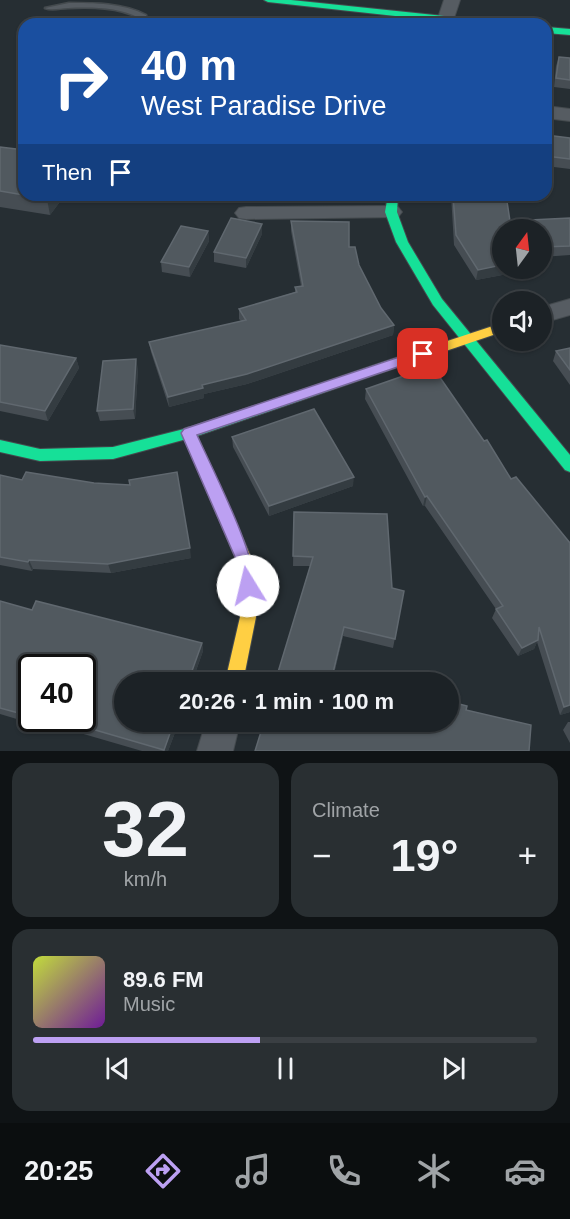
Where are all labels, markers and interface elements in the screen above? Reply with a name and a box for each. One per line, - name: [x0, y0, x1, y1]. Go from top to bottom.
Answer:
- icon: right: [42, 42, 120, 120]
- text: 40 m: [141, 42, 237, 89]
- text: West Paradise Drive: [141, 91, 387, 121]
- icon: arrive: [104, 156, 137, 189]
- text: Then: [42, 160, 92, 185]
- north arrow: [492, 219, 552, 279]
- map controls: [492, 219, 552, 351]
- button: sound: [492, 291, 552, 351]
- pin: [397, 328, 448, 379]
- icon: arrive: [406, 337, 439, 370]
- position arrow: [216, 554, 280, 618]
- speed limit sign: 40: [18, 654, 96, 732]
- text: 20:26 · 1 min · 100 m: [179, 689, 394, 714]
- text: 32: [102, 785, 189, 873]
- text: Climate: [312, 799, 380, 821]
- text: 19°: [390, 830, 459, 881]
- text: −: [312, 837, 331, 874]
- text: +: [518, 837, 537, 874]
- text: km/h: [124, 868, 167, 890]
- text: 89.6 FM: [123, 967, 204, 992]
- text: Music: [123, 993, 175, 1015]
- icon: previous: [101, 1052, 134, 1085]
- icon: pause: [269, 1052, 302, 1085]
- icon: next: [437, 1052, 470, 1085]
- icon: directions: [142, 1150, 184, 1192]
- icon: music: [232, 1150, 274, 1192]
- icon: phone: [323, 1150, 365, 1192]
- icon: climate: [413, 1150, 455, 1192]
- icon: car: [504, 1150, 546, 1192]
- text: 20:25: [24, 1156, 93, 1186]

